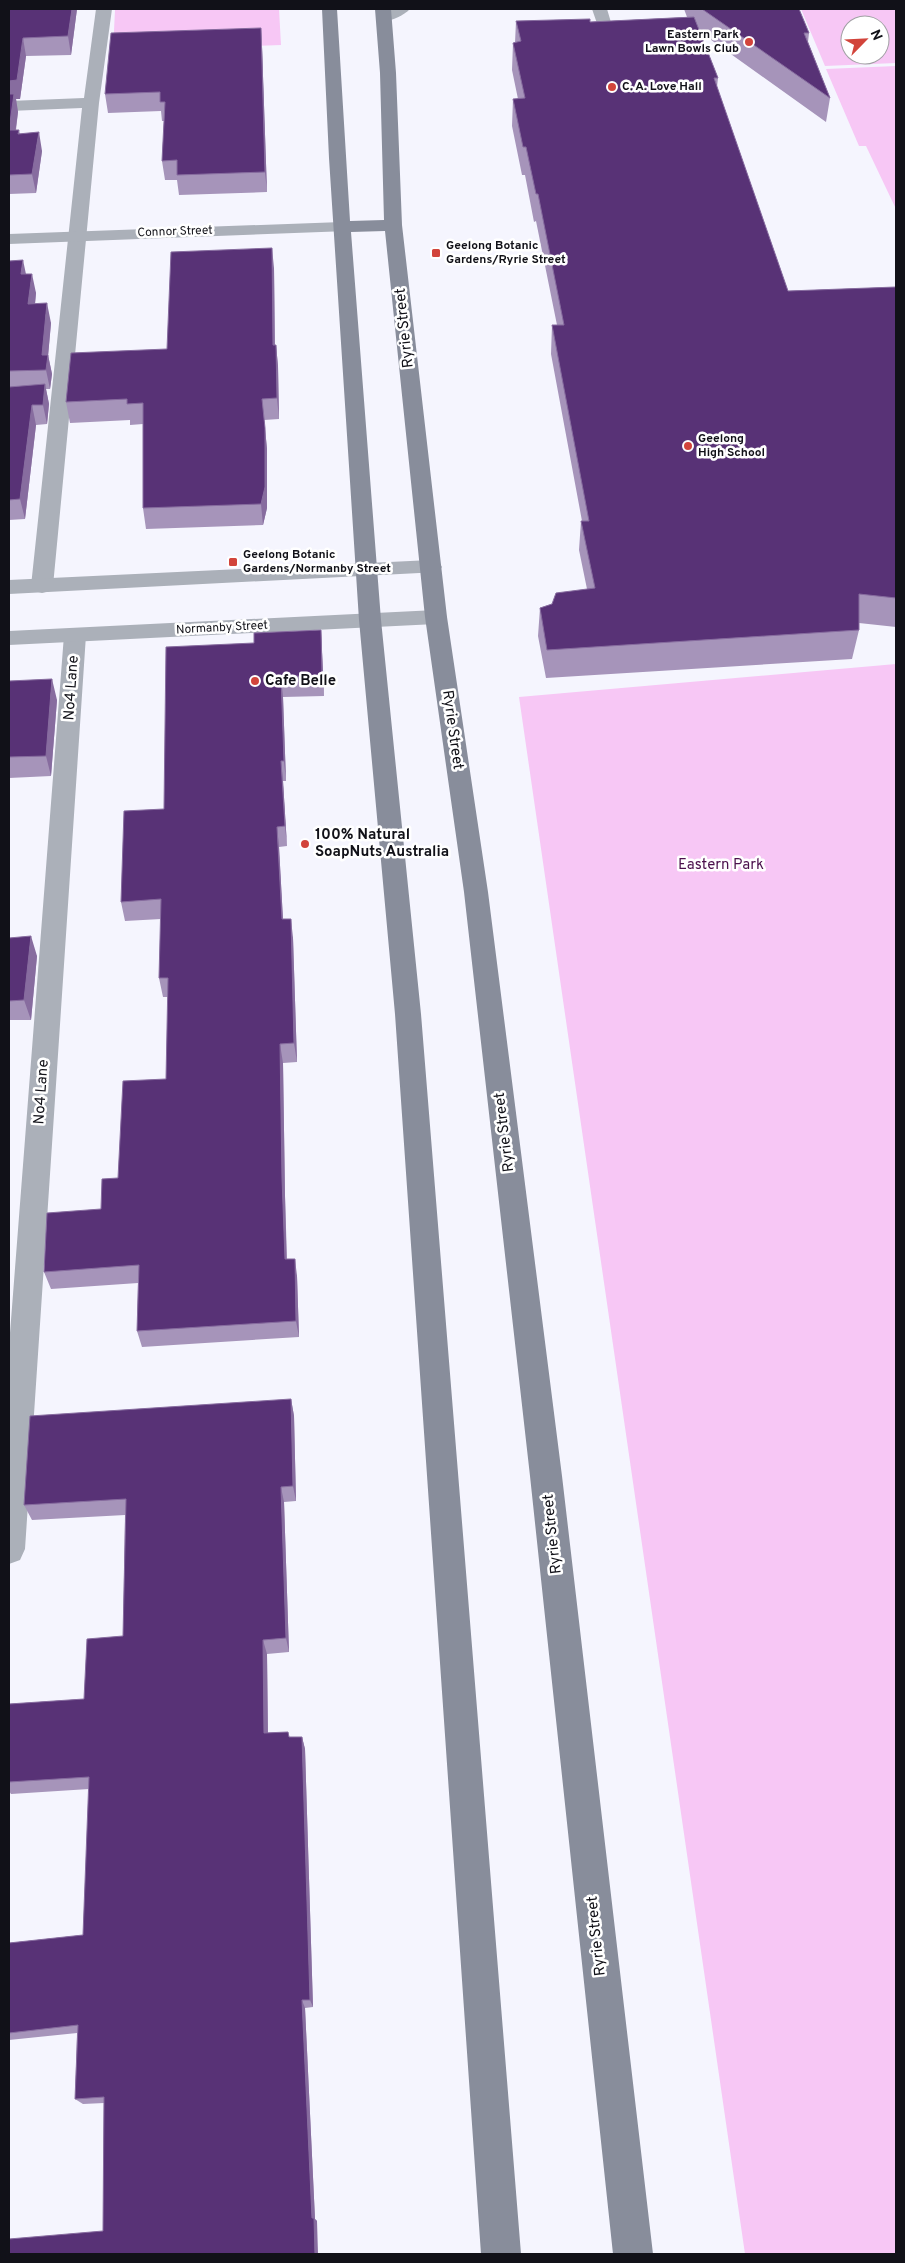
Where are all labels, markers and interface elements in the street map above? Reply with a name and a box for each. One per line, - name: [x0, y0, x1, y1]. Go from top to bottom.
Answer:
- north arrow: [840, 15, 890, 65]
- place label: Eastern Park Lawn Bowls Club: [645, 27, 739, 57]
- text: N: [866, 27, 885, 43]
- marker: Eastern Park Lawn Bowls Club: [743, 36, 755, 48]
- place label: C. A. Love Hall: [622, 79, 702, 95]
- marker: C. A. Love Hall: [606, 81, 618, 93]
- street label: Connor Street: [137, 223, 213, 241]
- place label: Geelong Botanic Gardens/Ryrie Street: [446, 238, 566, 268]
- marker: Geelong Botanic Gardens/Ryrie Street: [430, 247, 442, 259]
- street label: Ryrie Street: [391, 287, 419, 369]
- place label: Geelong High School: [698, 431, 765, 461]
- marker: Geelong High School: [682, 440, 694, 452]
- place label: Geelong Botanic Gardens/Normanby Street: [243, 547, 391, 577]
- marker: Geelong Botanic Gardens/Normanby Street: [227, 556, 239, 568]
- street label: Normanby Street: [176, 618, 268, 638]
- street label: No4 Lane: [60, 655, 84, 721]
- place label: Cafe Belle: [265, 672, 336, 691]
- marker: Cafe Belle: [249, 675, 261, 687]
- street label: Ryrie Street: [437, 689, 467, 771]
- place label: 100% Natural SoapNuts Australia: [315, 826, 449, 862]
- marker: 100% Natural SoapNuts Australia: [299, 838, 311, 850]
- park label: Eastern Park: [678, 856, 764, 875]
- street label: No4 Lane: [30, 1059, 54, 1125]
- street label: Ryrie Street: [491, 1091, 519, 1173]
- street label: Ryrie Street: [539, 1493, 567, 1575]
- street label: Ryrie Street: [583, 1895, 611, 1977]

